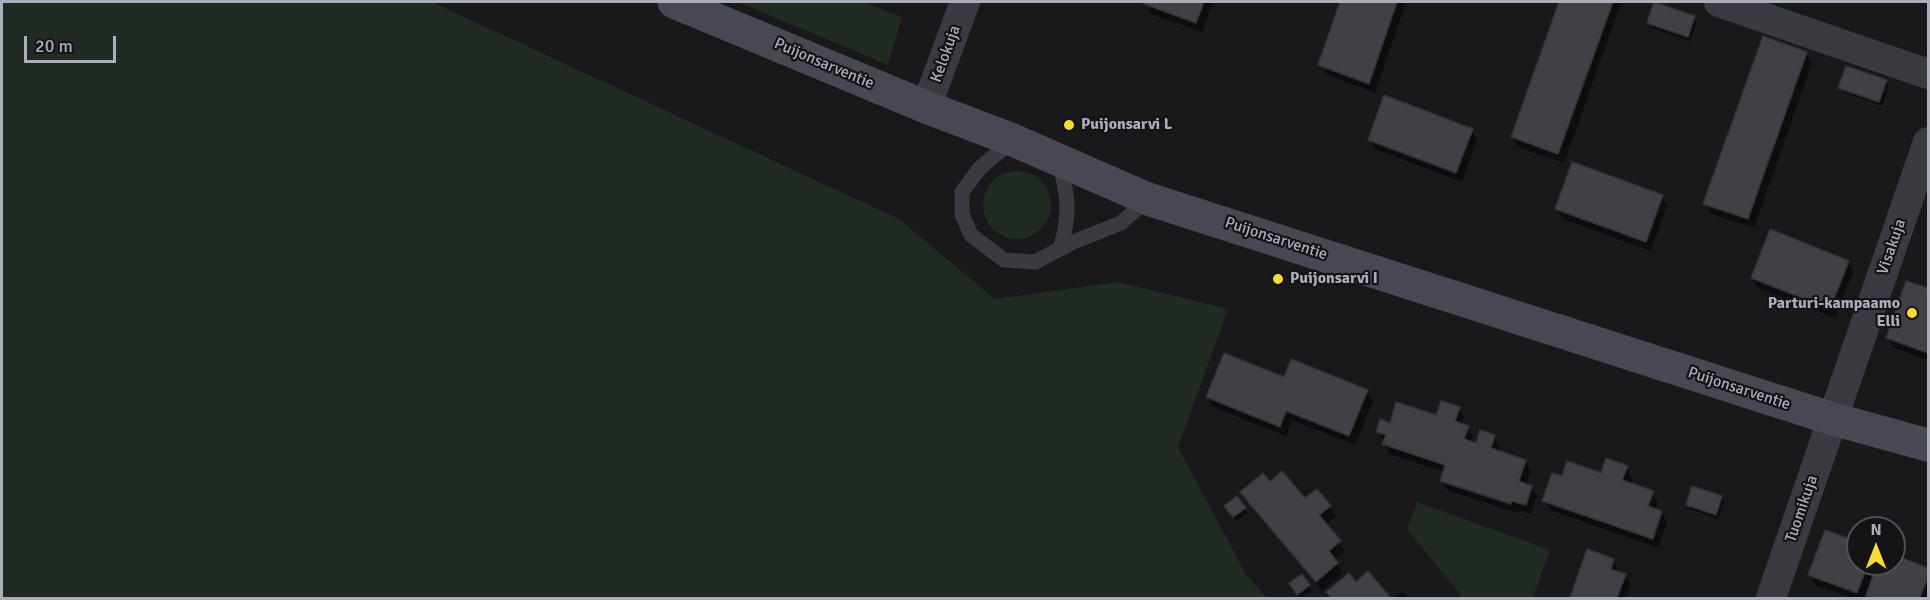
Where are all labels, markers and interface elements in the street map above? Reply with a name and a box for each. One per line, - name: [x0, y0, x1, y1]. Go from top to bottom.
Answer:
- street label: Kelokuja: [927, 23, 965, 85]
- scale bar: [27, 24, 118, 62]
- street label: Puijonsarventie: [771, 34, 877, 94]
- text: 20 m: [35, 35, 73, 57]
- place label: Puijonsarvi L: [1081, 115, 1172, 135]
- marker: Puijonsarvi L: [1062, 118, 1076, 132]
- street label: Puijonsarventie: [1222, 213, 1330, 265]
- street label: Visakuja: [1874, 217, 1910, 277]
- place label: Puijonsarvi I: [1290, 269, 1378, 289]
- marker: Puijonsarvi I: [1271, 272, 1285, 286]
- place label: Parturi-kampaamo Elli: [1768, 294, 1900, 332]
- marker: Parturi-kampaamo Elli: [1905, 306, 1919, 320]
- street label: Puijonsarventie: [1685, 363, 1793, 415]
- street label: Tuomikuja: [1782, 473, 1822, 545]
- north arrow: [1846, 516, 1906, 576]
- text: N: [1870, 520, 1882, 540]

